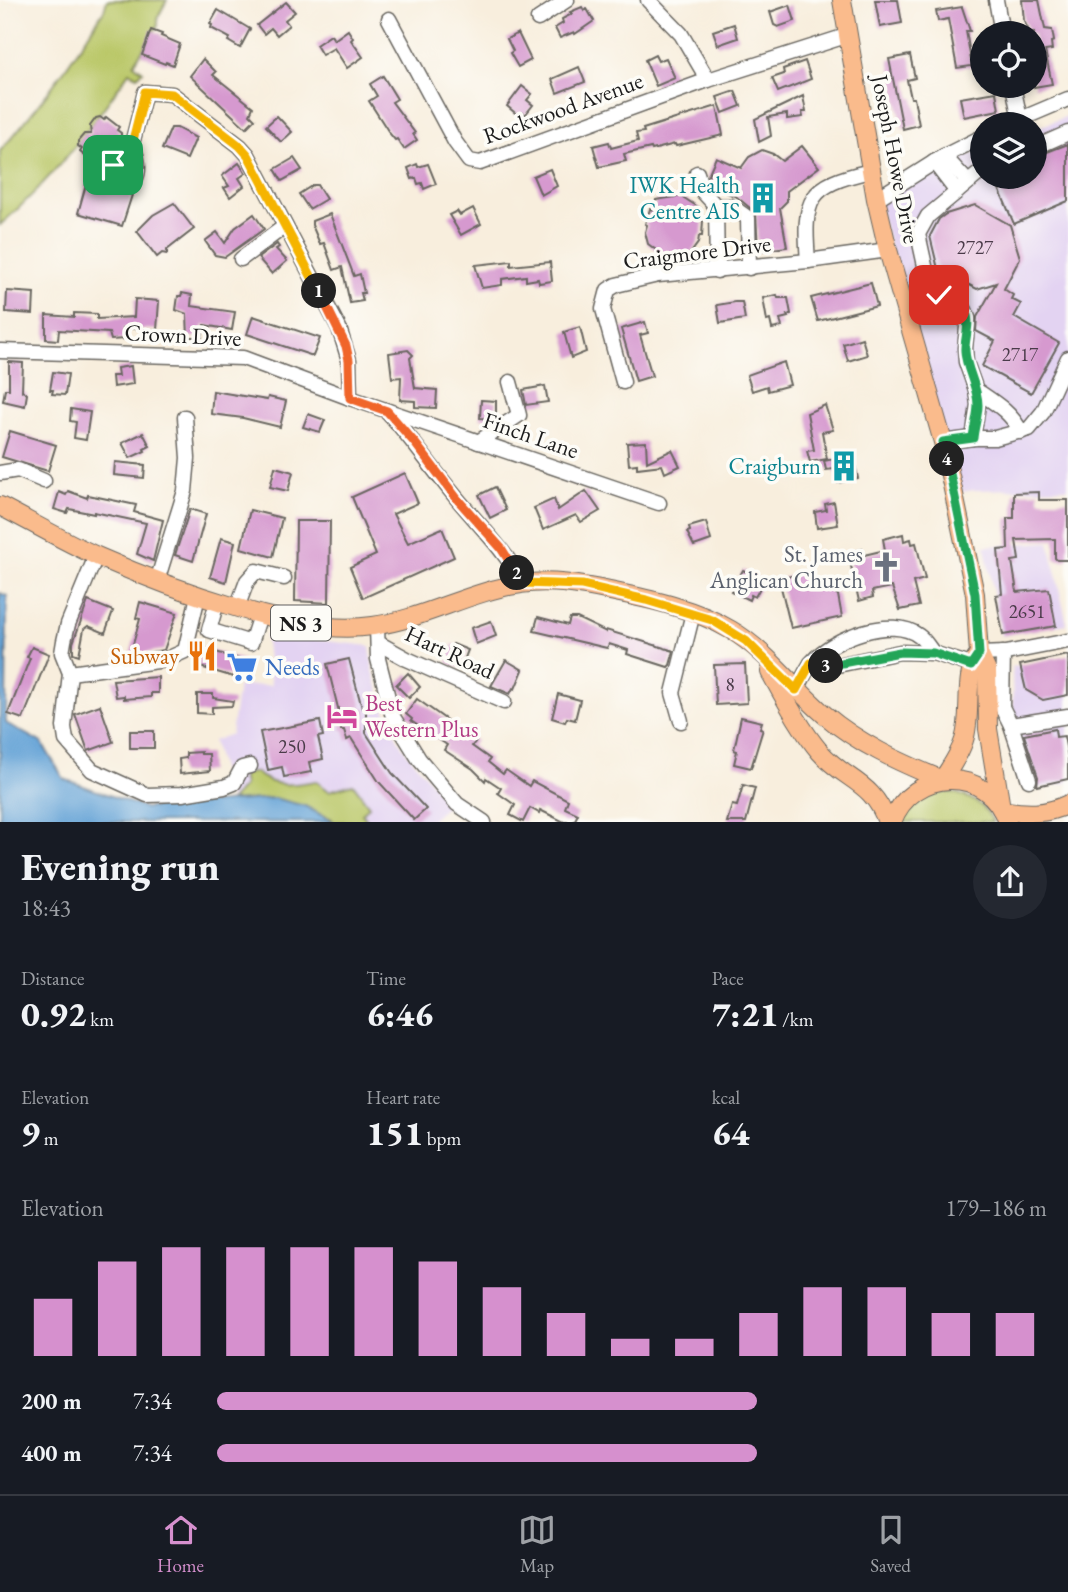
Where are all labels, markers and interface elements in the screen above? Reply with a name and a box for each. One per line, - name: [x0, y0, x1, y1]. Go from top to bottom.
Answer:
- map controls: [970, 21, 1047, 189]
- button: locate: [970, 21, 1047, 98]
- street label: Rockwood Avenue: [479, 65, 647, 151]
- street label: Joseph Howe Drive: [865, 70, 927, 246]
- button: layers: [970, 112, 1047, 189]
- pin: [83, 135, 143, 195]
- icon: arrive: [94, 146, 132, 184]
- place label: IWK Health Centre AIS: [629, 170, 740, 226]
- building icon: IWK Health Centre AIS: [746, 181, 780, 215]
- street label: Craigmore Drive: [621, 228, 773, 276]
- house number: 2727: [957, 235, 994, 260]
- pin: [909, 265, 969, 325]
- pin: 1: [302, 274, 336, 308]
- icon: check: [920, 276, 958, 314]
- text: 1: [313, 278, 324, 303]
- street label: Crown Drive: [124, 317, 242, 353]
- house number: 2717: [1002, 342, 1039, 367]
- street label: Finch Lane: [479, 405, 583, 465]
- pin: 4: [930, 442, 964, 476]
- text: 4: [941, 446, 952, 471]
- building icon: Craigburn: [827, 449, 861, 483]
- place label: Craigburn: [728, 451, 821, 481]
- place label: St. James Anglican Church: [709, 539, 863, 595]
- church icon: St. James Anglican Church: [869, 550, 903, 584]
- pin: 2: [500, 556, 534, 590]
- text: 2: [511, 560, 522, 585]
- house number: 2651: [1009, 599, 1045, 624]
- road number: NS 3: [271, 606, 331, 640]
- street label: Hart Road: [400, 618, 500, 686]
- restaurant icon: Subway: [185, 639, 219, 673]
- place label: Subway: [110, 641, 180, 671]
- pin: 3: [808, 648, 844, 684]
- supermarket icon: Needs: [225, 650, 259, 684]
- place label: Needs: [265, 652, 320, 682]
- text: 3: [820, 653, 831, 678]
- house number: 8: [725, 672, 735, 697]
- place label: Best Western Plus: [365, 688, 479, 744]
- hotel icon: Best Western Plus: [325, 699, 359, 733]
- house number: 250: [278, 734, 306, 759]
- text: Evening run: [21, 842, 219, 891]
- button: share: [973, 845, 1047, 919]
- text: 18:43: [21, 893, 71, 923]
- text: Distance: [21, 966, 84, 991]
- text: Time: [366, 966, 406, 991]
- text: Pace: [712, 966, 744, 991]
- text: 0.92: [21, 991, 87, 1036]
- text: 6:46: [366, 991, 433, 1036]
- text: 7:21: [712, 991, 778, 1036]
- text: km: [87, 1007, 114, 1032]
- text: /km: [778, 1007, 814, 1032]
- text: Elevation: [21, 1085, 89, 1110]
- text: Heart rate: [366, 1085, 440, 1110]
- text: kcal: [712, 1085, 740, 1110]
- text: 9: [21, 1110, 40, 1155]
- text: 151: [366, 1110, 423, 1155]
- text: 64: [712, 1110, 749, 1155]
- text: m: [40, 1126, 59, 1151]
- text: bpm: [423, 1126, 461, 1151]
- text: Elevation: [21, 1193, 104, 1223]
- text: 179–186 m: [946, 1193, 1047, 1223]
- text: 200 m: [21, 1386, 82, 1416]
- text: 7:34: [133, 1386, 172, 1416]
- text: 400 m: [21, 1438, 82, 1468]
- text: 7:34: [133, 1438, 172, 1468]
- tab: Home: [157, 1511, 204, 1578]
- tab: Map: [518, 1511, 556, 1578]
- tab: Saved: [870, 1511, 911, 1578]

